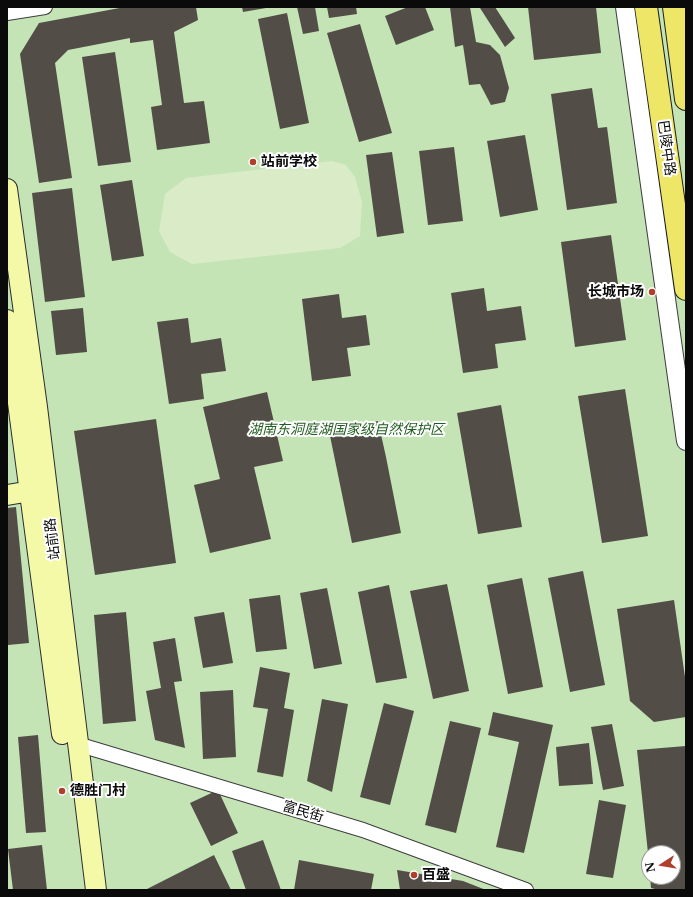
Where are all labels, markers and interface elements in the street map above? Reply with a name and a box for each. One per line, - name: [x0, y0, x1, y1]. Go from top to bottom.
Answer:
- street label: 巴陵中路: [654, 119, 678, 177]
- place label: 站前学校: [261, 154, 317, 170]
- marker: 站前学校: [248, 157, 258, 167]
- place label: 长城市场: [588, 284, 644, 300]
- marker: 长城市场: [647, 287, 657, 297]
- park label: 湖南东洞庭湖国家级自然保护区: [248, 422, 444, 438]
- street label: 站前路: [42, 517, 64, 561]
- place label: 德胜门村: [70, 783, 126, 799]
- marker: 德胜门村: [57, 786, 67, 796]
- street label: 富民街: [280, 798, 326, 826]
- north arrow: [641, 845, 681, 885]
- text: N: [642, 861, 658, 874]
- place label: 百盛: [422, 867, 450, 883]
- marker: 百盛: [409, 870, 419, 880]

